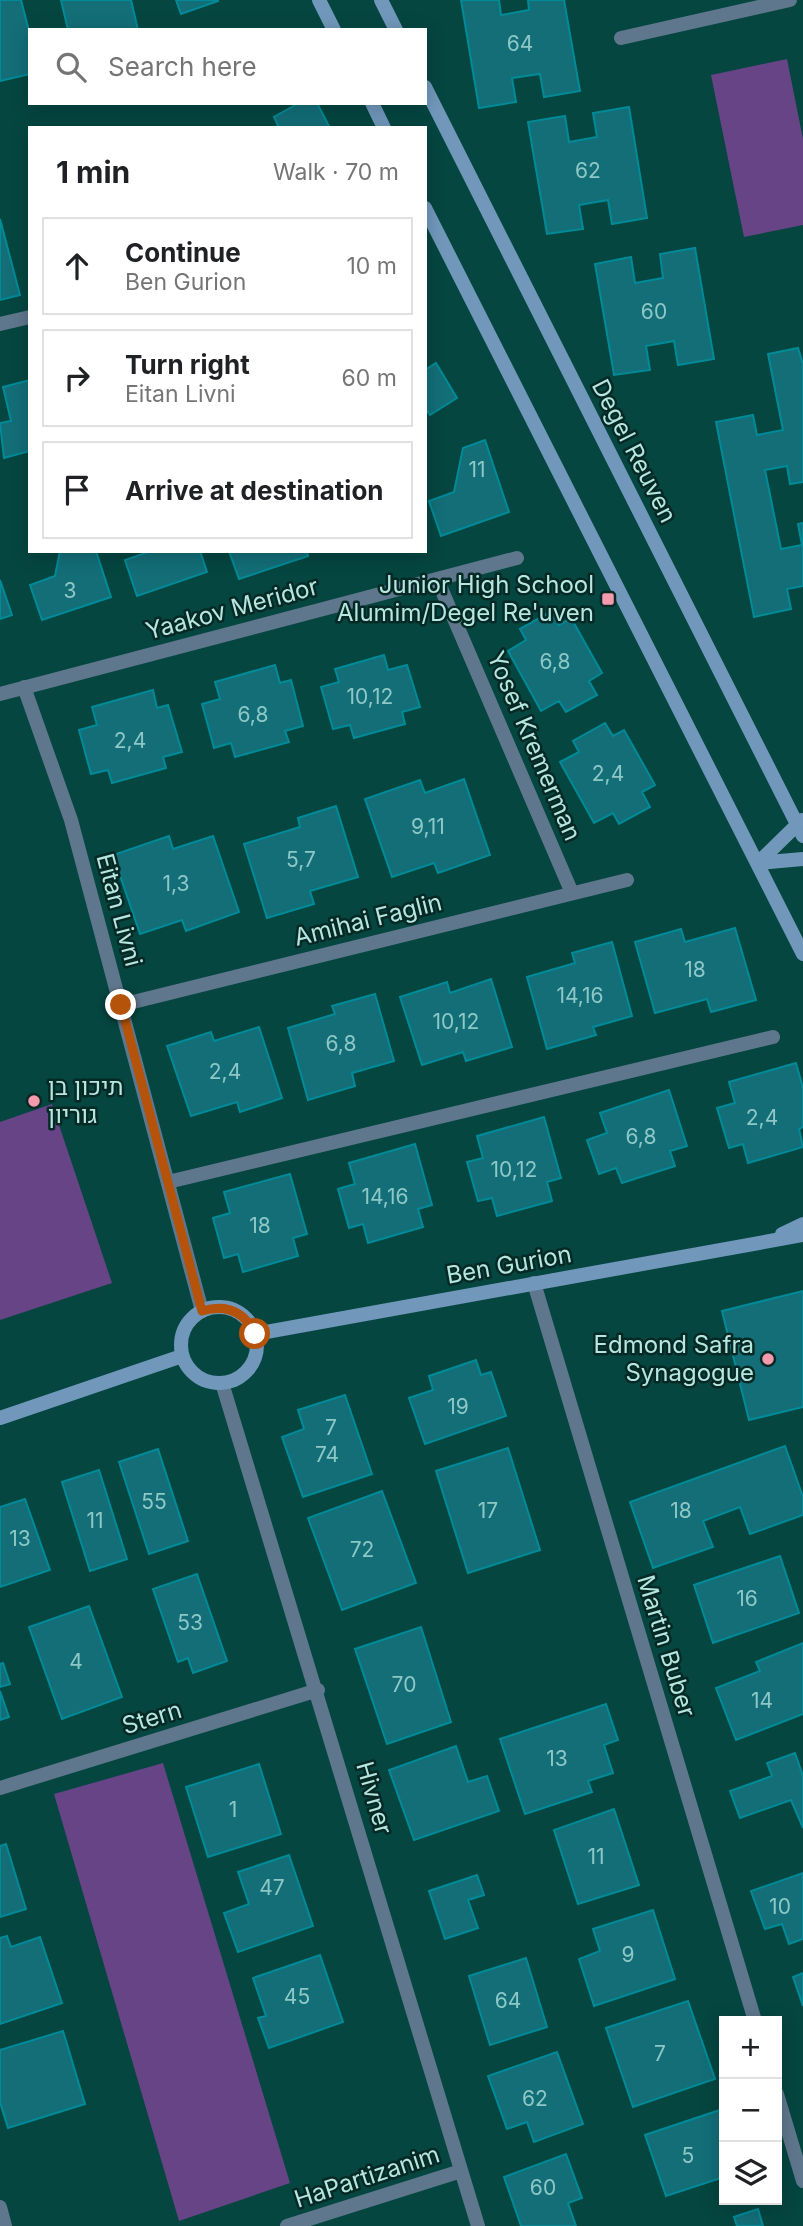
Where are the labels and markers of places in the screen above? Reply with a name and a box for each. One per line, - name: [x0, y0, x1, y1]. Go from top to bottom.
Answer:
- place label: Junior High School Alumim/Degel Re'uven: [337, 570, 594, 627]
- marker: Junior High School Alumim/Degel Re'uven: [600, 591, 616, 607]
- place label: תיכון בן גוריון: [48, 1072, 123, 1129]
- marker: תיכון בן גוריון: [26, 1093, 42, 1109]
- place label: Edmond Safra Synagogue: [594, 1330, 754, 1387]
- marker: Edmond Safra Synagogue: [760, 1351, 776, 1367]

